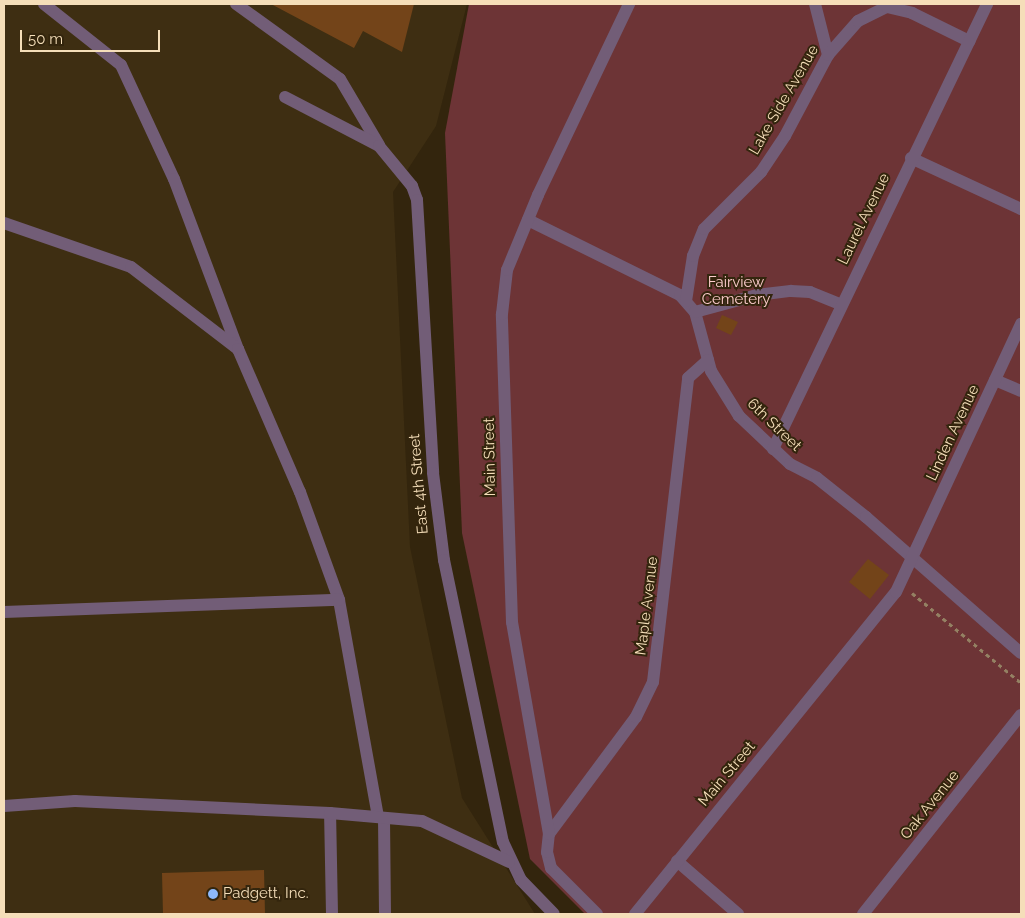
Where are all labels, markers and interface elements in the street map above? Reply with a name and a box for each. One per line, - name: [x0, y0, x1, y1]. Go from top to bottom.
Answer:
- scale bar: [22, 20, 162, 52]
- text: 50 m: [28, 30, 63, 48]
- street label: Lake Side Avenue: [745, 42, 823, 158]
- street label: Laurel Avenue: [834, 170, 894, 268]
- park label: Fairview Cemetery: [702, 273, 770, 308]
- street label: Linden Avenue: [923, 382, 983, 484]
- street label: 6th Street: [743, 395, 805, 455]
- street label: Main Street: [480, 418, 500, 496]
- street label: East 4th Street: [406, 433, 432, 535]
- street label: Maple Avenue: [632, 555, 662, 657]
- street label: Main Street: [695, 738, 759, 810]
- street label: Oak Avenue: [897, 767, 963, 843]
- place label: Padgett, Inc.: [223, 885, 309, 903]
- marker: Padgett, Inc.: [207, 888, 219, 900]

